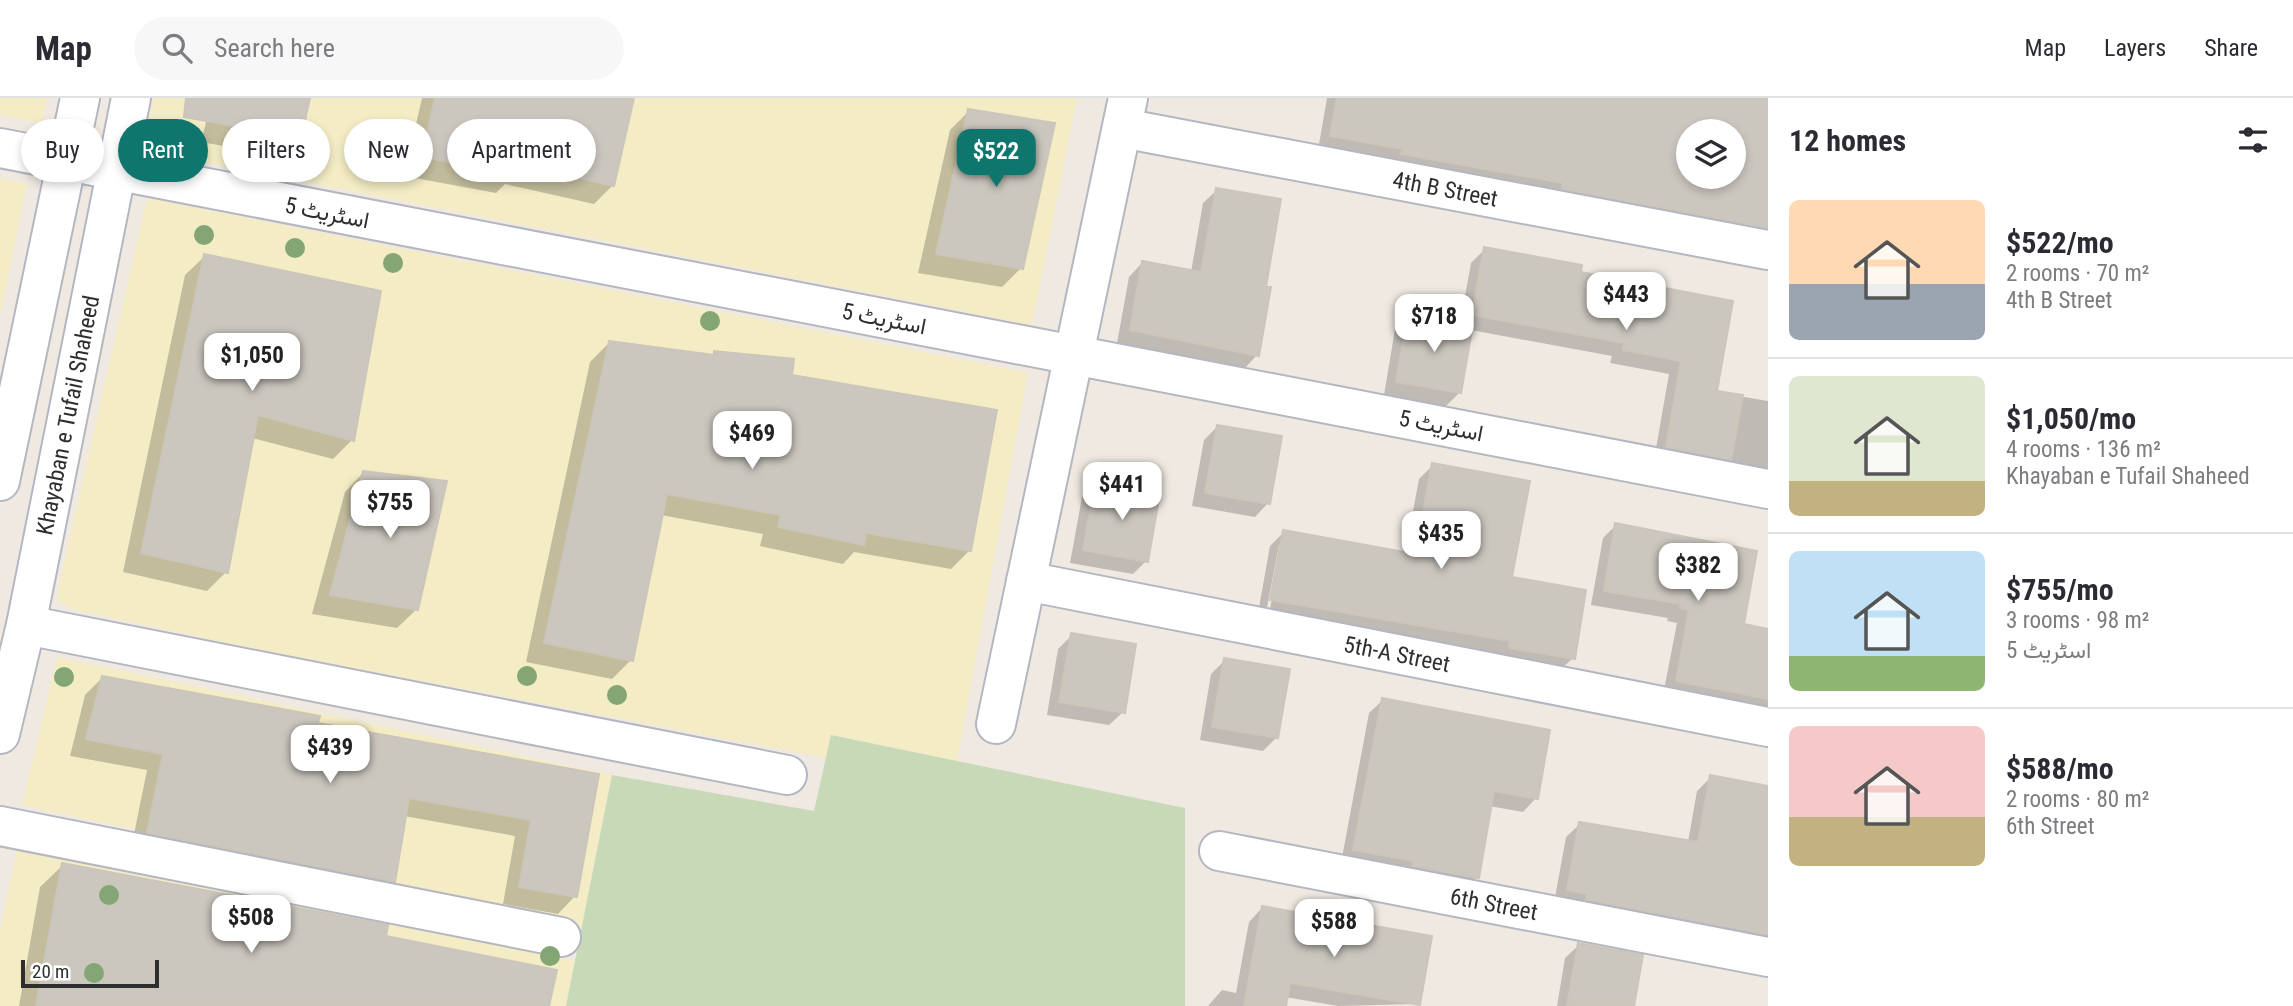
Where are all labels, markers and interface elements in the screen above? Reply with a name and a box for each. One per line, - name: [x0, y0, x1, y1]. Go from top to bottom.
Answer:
- search box: [134, 17, 624, 80]
- text: Map: [35, 29, 92, 68]
- icon: search: [158, 29, 196, 67]
- text: Search here: [214, 33, 335, 63]
- text: Map: [2025, 34, 2066, 62]
- text: Layers: [2104, 34, 2166, 62]
- text: Share: [2204, 34, 2258, 62]
- chip: Buy: [21, 119, 104, 182]
- chip: Rent: [118, 119, 208, 182]
- chip: Filters: [222, 119, 330, 182]
- chip: New: [344, 119, 433, 182]
- chip: Apartment: [447, 119, 596, 182]
- map controls: [1676, 119, 1746, 189]
- button: layers: [1676, 119, 1746, 189]
- icon: filters: [2234, 121, 2272, 159]
- text: 12 homes: [1789, 123, 1906, 158]
- pin: $522: [955, 130, 1037, 189]
- text: $522: [973, 138, 1019, 165]
- street label: 4th B Street: [1391, 166, 1500, 212]
- street label: اسٹریٹ 5: [282, 192, 371, 235]
- text: $522/mo: [2006, 225, 2114, 260]
- icon: home: [1845, 228, 1929, 312]
- text: 2 rooms · 70 m²: [2006, 260, 2149, 287]
- pin: $443: [1585, 272, 1667, 332]
- text: $443: [1603, 281, 1649, 308]
- text: 4th B Street: [2006, 287, 2112, 314]
- street label: Khayaban e Tufail Shaheed: [31, 293, 105, 537]
- pin: $718: [1393, 294, 1475, 354]
- street label: اسٹریٹ 5: [839, 298, 928, 341]
- text: $718: [1411, 303, 1457, 330]
- pin: $1,050: [195, 334, 309, 393]
- text: $1,050: [220, 342, 284, 369]
- text: $1,050/mo: [2006, 401, 2136, 436]
- icon: home: [1845, 404, 1929, 488]
- street label: اسٹریٹ 5: [1396, 405, 1485, 448]
- pin: $469: [711, 412, 793, 471]
- text: $469: [729, 420, 775, 447]
- text: 4 rooms · 136 m²: [2006, 436, 2161, 463]
- pin: $441: [1081, 462, 1163, 522]
- text: Khayaban e Tufail Shaheed: [2006, 463, 2250, 490]
- text: $441: [1099, 471, 1145, 498]
- pin: $755: [349, 480, 431, 540]
- text: $755: [367, 489, 413, 516]
- pin: $435: [1400, 512, 1482, 571]
- text: $435: [1418, 520, 1464, 547]
- pin: $382: [1657, 544, 1739, 603]
- text: $382: [1675, 552, 1721, 579]
- text: $755/mo: [2006, 572, 2114, 607]
- icon: home: [1845, 579, 1929, 663]
- text: 3 rooms · 98 m²: [2006, 607, 2149, 634]
- street label: 5th-A Street: [1342, 630, 1452, 678]
- text: اسٹریٹ 5: [2006, 637, 2091, 664]
- pin: $439: [289, 726, 371, 785]
- text: $439: [307, 734, 353, 761]
- text: $588/mo: [2006, 751, 2114, 786]
- icon: home: [1845, 754, 1929, 838]
- text: 2 rooms · 80 m²: [2006, 786, 2149, 813]
- text: 6th Street: [2006, 813, 2094, 840]
- street label: 6th Street: [1448, 882, 1540, 926]
- pin: $508: [210, 896, 292, 955]
- pin: $588: [1293, 900, 1375, 959]
- text: $508: [228, 904, 274, 931]
- text: $588: [1311, 908, 1357, 935]
- scale bar: [21, 957, 159, 989]
- text: 20 m: [32, 960, 69, 983]

